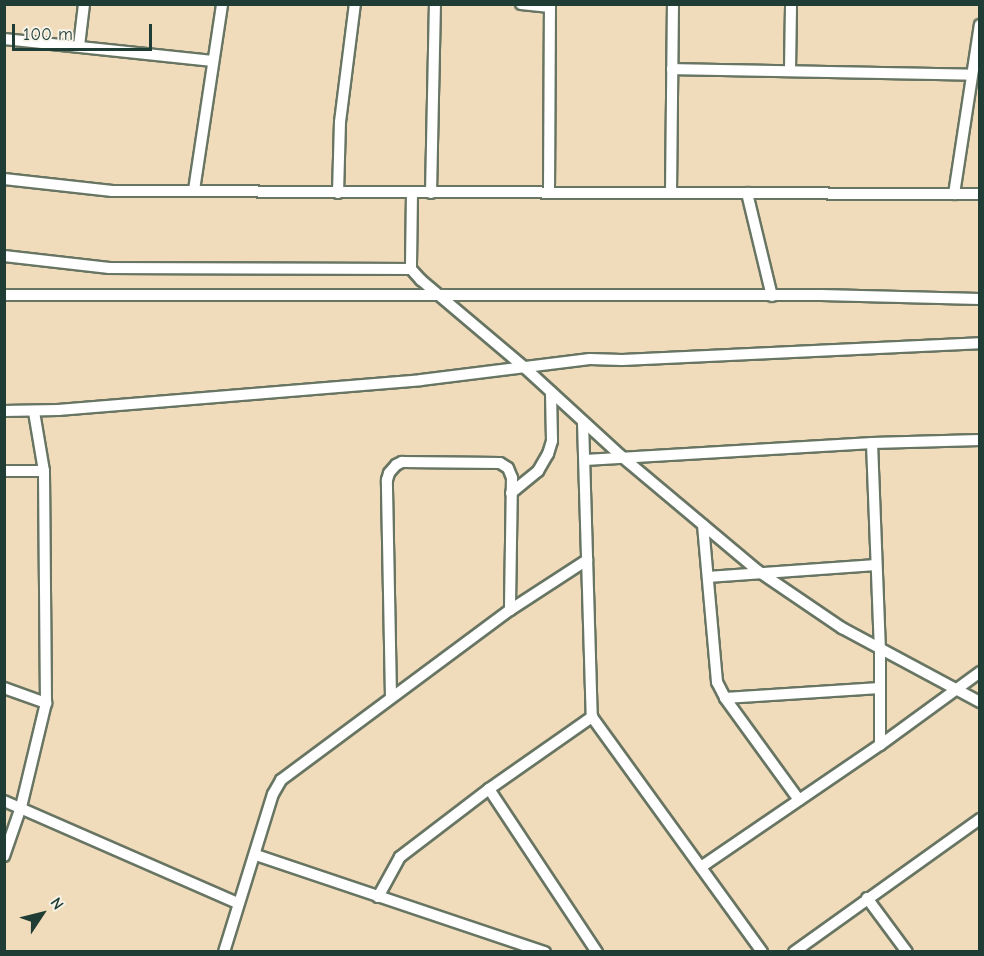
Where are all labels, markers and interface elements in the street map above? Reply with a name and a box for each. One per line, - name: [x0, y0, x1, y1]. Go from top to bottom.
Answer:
- scale bar: [15, 12, 154, 50]
- text: 100 m: [23, 24, 73, 45]
- north arrow: [12, 884, 72, 944]
- text: N: [46, 894, 67, 913]

